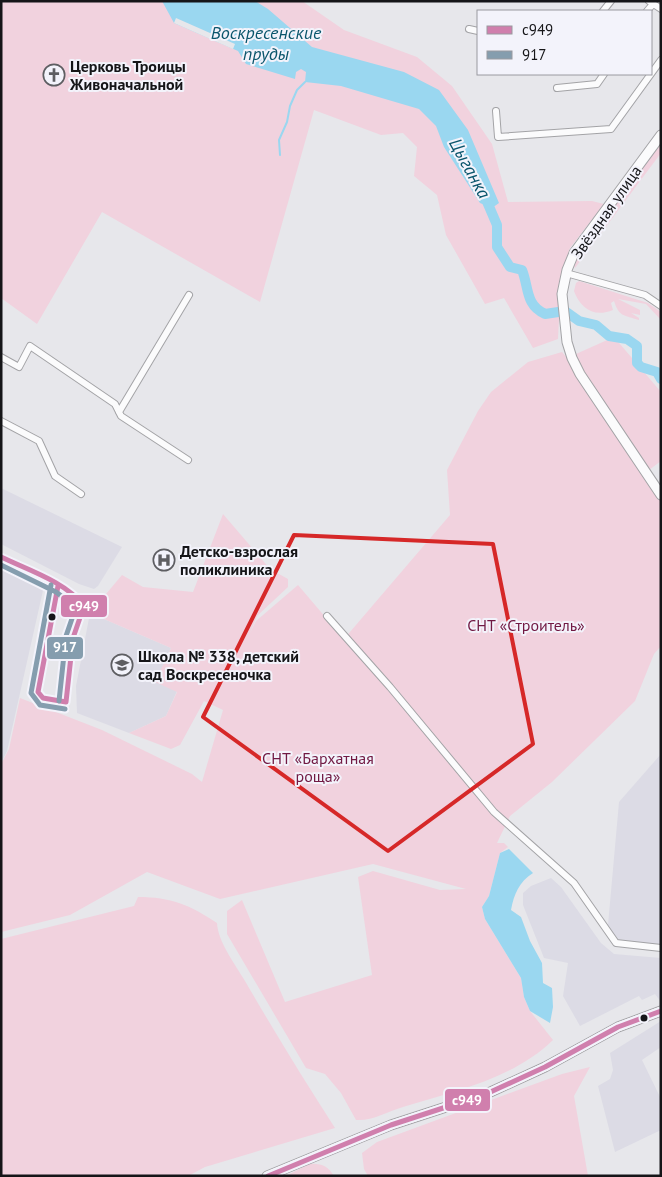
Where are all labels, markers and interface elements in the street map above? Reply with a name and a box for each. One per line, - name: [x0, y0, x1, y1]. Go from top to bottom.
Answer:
- legend: [477, 10, 652, 75]
- text: с949: [522, 20, 553, 39]
- water label: Воскресенские пруды: [211, 21, 322, 65]
- text: 917: [522, 45, 547, 64]
- place label: Церковь Троицы Живоначальной: [69, 56, 186, 94]
- church icon: Церковь Троицы Живоначальной: [42, 63, 66, 87]
- water label: Цыганка: [444, 134, 496, 202]
- street label: Звёздная улица: [566, 161, 646, 263]
- place label: Детско-взрослая поликлиника: [180, 541, 298, 579]
- hospital icon: Детско-взрослая поликлиника: [152, 548, 176, 572]
- line badge: с949: [60, 594, 108, 618]
- text: с949: [69, 597, 99, 615]
- unlabelled marker: [47, 612, 57, 622]
- park label: СНТ «Строитель»: [467, 615, 585, 635]
- line badge: 917: [46, 636, 84, 660]
- text: 917: [53, 638, 77, 656]
- place label: Школа № 338, детский сад Воскресеночка: [138, 646, 299, 684]
- school or university icon: Школа № 338, детский сад Воскресеночка: [110, 653, 134, 677]
- park label: СНТ «Бархатная роща»: [262, 748, 374, 786]
- unlabelled marker: [639, 1013, 649, 1023]
- line badge: с949: [444, 1088, 491, 1112]
- text: с949: [452, 1091, 482, 1109]

